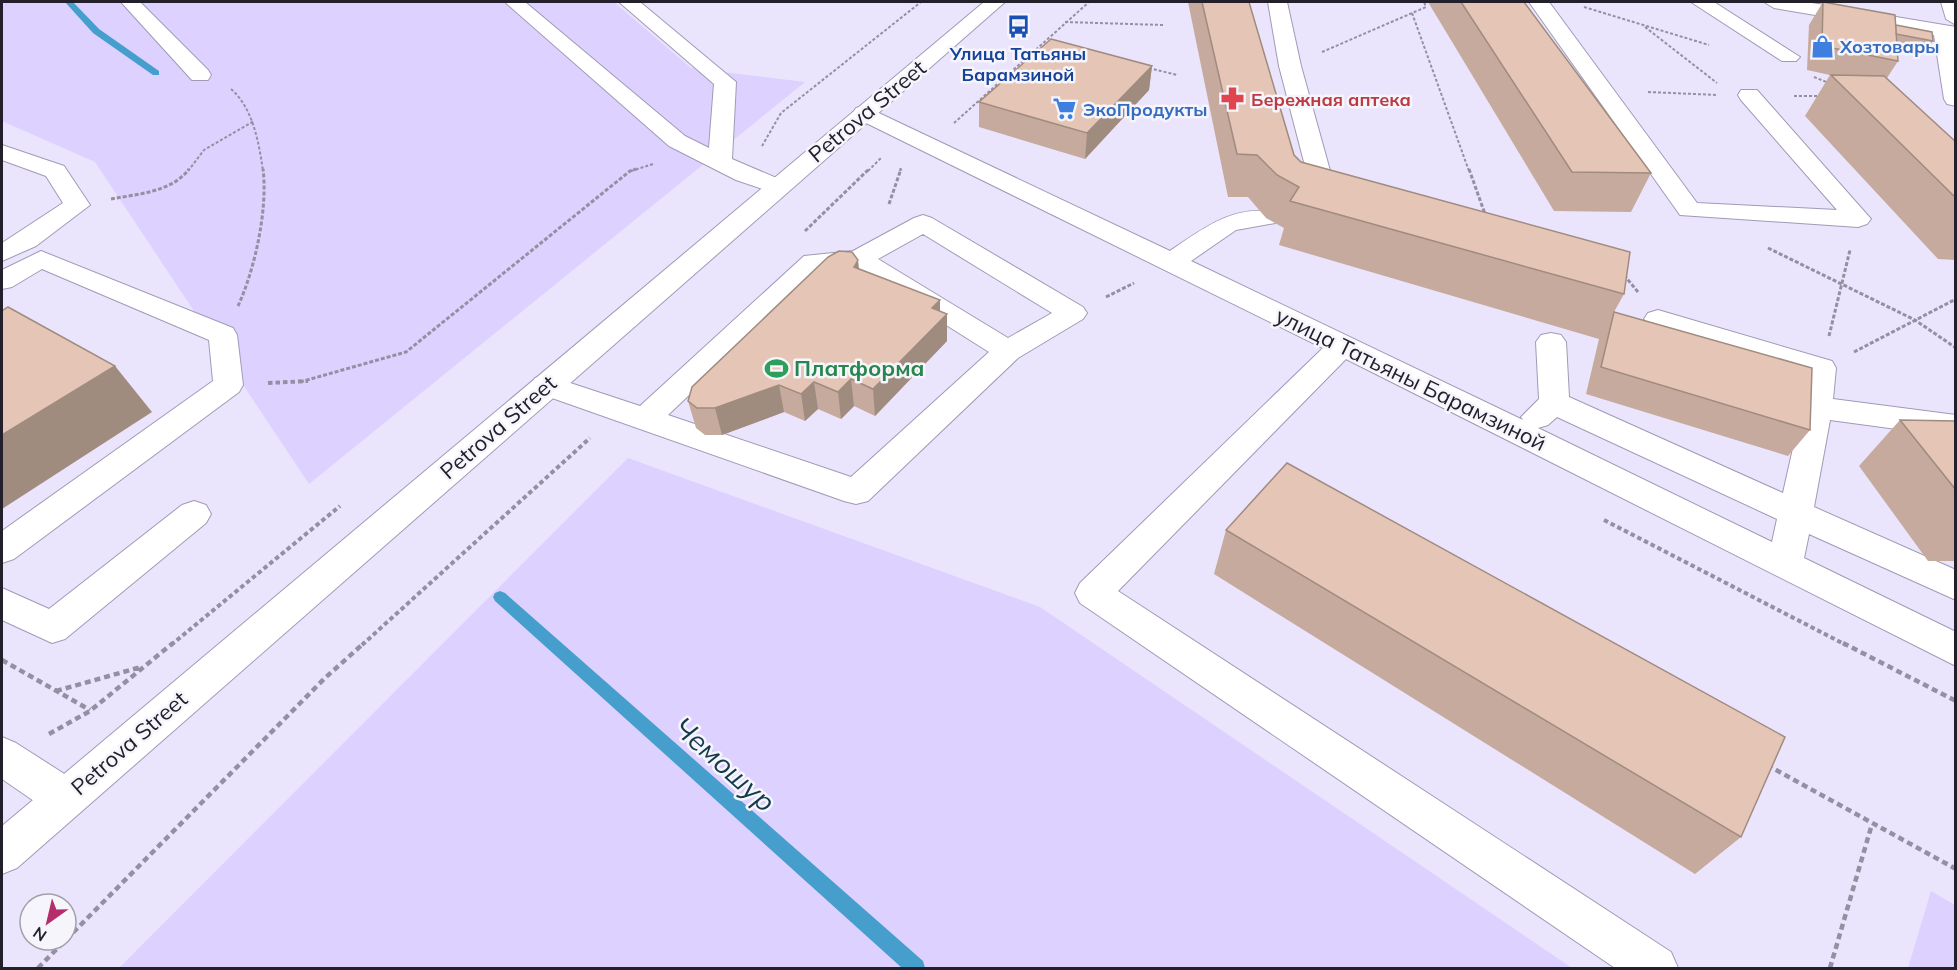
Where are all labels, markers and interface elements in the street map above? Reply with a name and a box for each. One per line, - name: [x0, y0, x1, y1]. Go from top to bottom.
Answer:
- bus stop icon: Улица Татьяны Барамзиной: [1005, 14, 1031, 40]
- shop icon: Хозтовары: [1809, 33, 1835, 59]
- place label: Хозтовары: [1839, 35, 1940, 58]
- place label: Улица Татьяны Барамзиной: [949, 42, 1086, 86]
- street label: Petrova Street: [802, 53, 932, 168]
- pharmacy icon: Бережная аптека: [1220, 86, 1246, 112]
- place label: Бережная аптека: [1251, 88, 1411, 111]
- supermarket icon: ЭкоПродукты: [1052, 96, 1078, 122]
- place label: ЭкоПродукты: [1083, 98, 1208, 121]
- street label: улица Татьяны Барамзиной: [1271, 301, 1551, 457]
- place label: Платформа: [794, 354, 924, 382]
- sports icon: Платформа: [763, 355, 789, 381]
- street label: Petrova Street: [434, 369, 562, 485]
- street label: Petrova Street: [65, 685, 193, 801]
- water label: Чемошур: [667, 709, 783, 819]
- north arrow: [18, 892, 78, 952]
- text: N: [29, 923, 50, 946]

